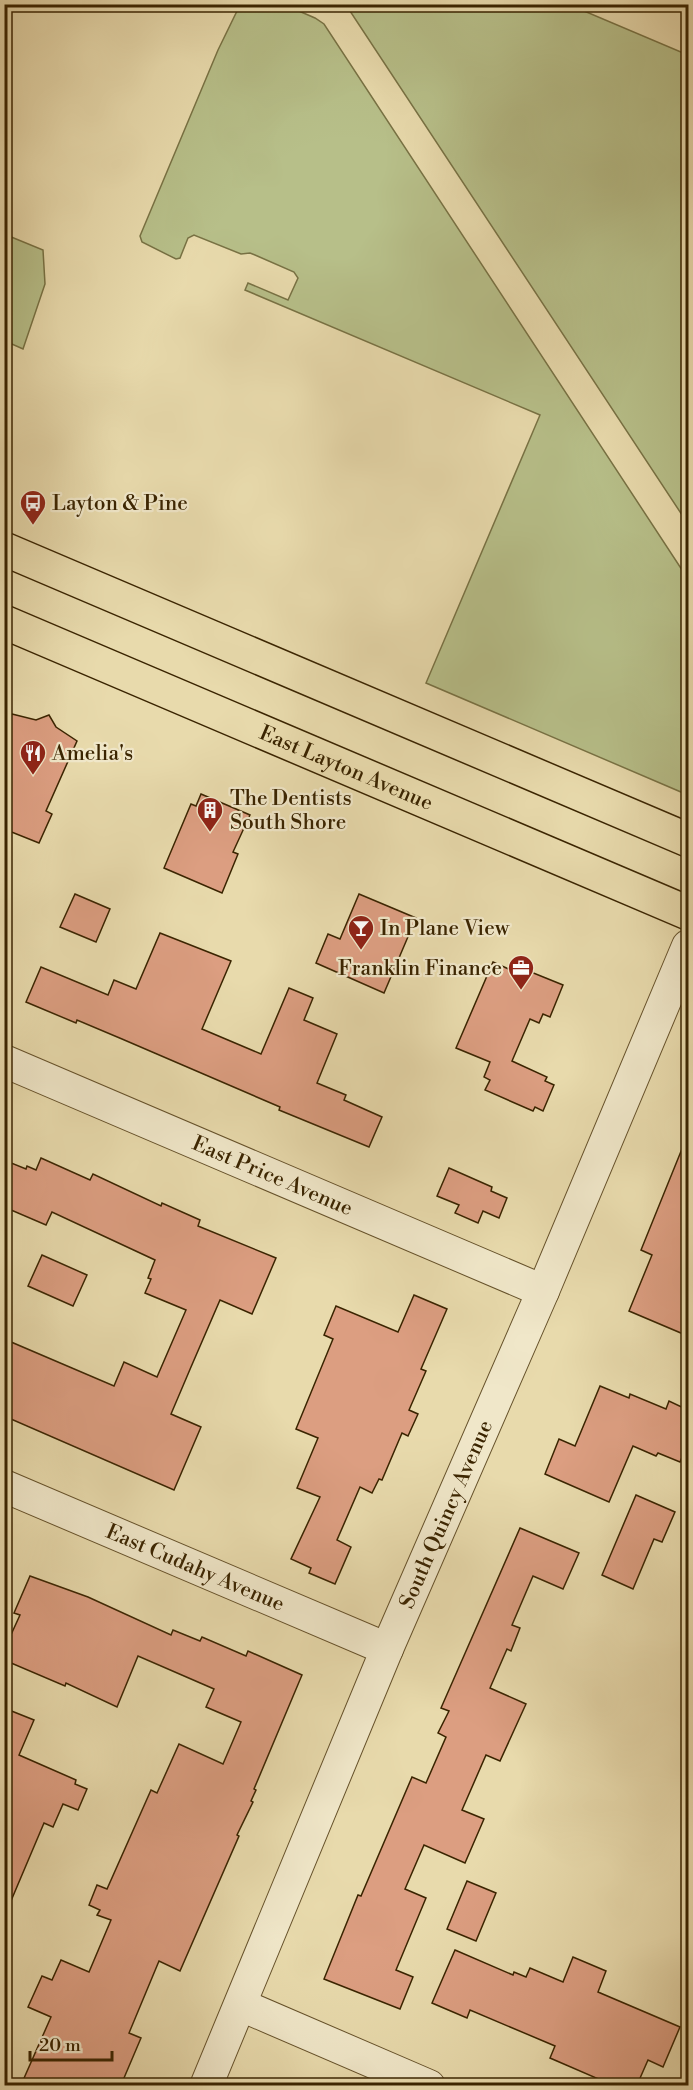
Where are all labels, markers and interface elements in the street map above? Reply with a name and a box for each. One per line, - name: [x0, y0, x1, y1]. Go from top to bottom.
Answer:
- bus stop icon: Layton & Pine: [18, 488, 48, 526]
- place label: Layton & Pine: [52, 491, 188, 517]
- street label: East Layton Avenue: [255, 720, 437, 817]
- restaurant icon: Amelia's: [18, 738, 48, 776]
- place label: Amelia's: [51, 741, 133, 767]
- place label: The Dentists South Shore: [230, 786, 352, 836]
- building icon: The Dentists South Shore: [195, 795, 225, 833]
- bar icon: In Plane View: [346, 913, 376, 951]
- place label: In Plane View: [380, 916, 510, 942]
- office icon: Franklin Finance: [506, 953, 536, 991]
- place label: Franklin Finance: [338, 956, 502, 982]
- street label: East Price Avenue: [188, 1131, 356, 1222]
- street label: South Quincy Avenue: [394, 1417, 499, 1613]
- street label: East Cudahy Avenue: [102, 1519, 288, 1618]
- scale bar: [30, 2024, 112, 2062]
- text: 20 m: [39, 2034, 81, 2057]

